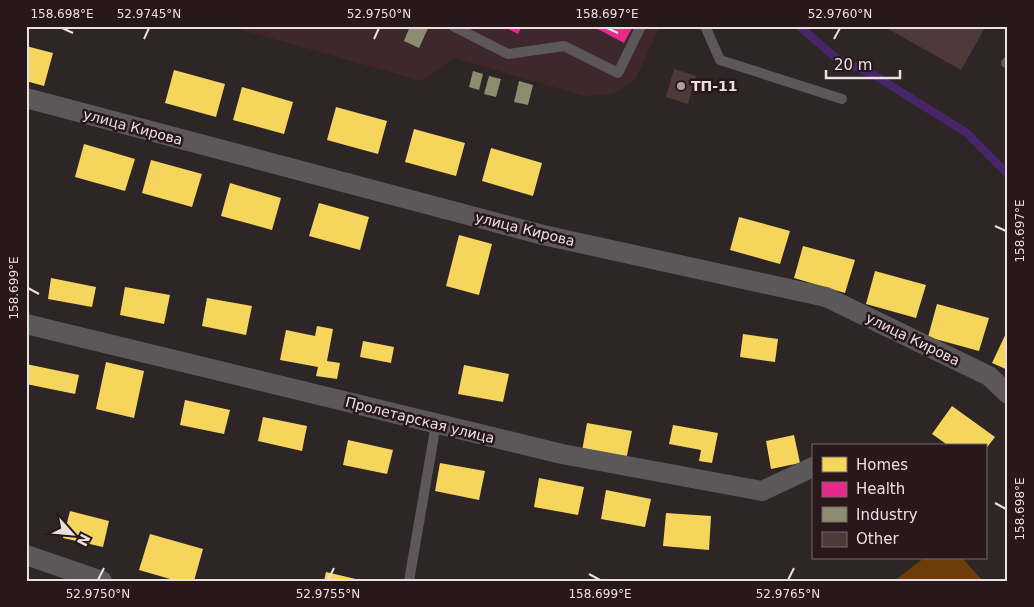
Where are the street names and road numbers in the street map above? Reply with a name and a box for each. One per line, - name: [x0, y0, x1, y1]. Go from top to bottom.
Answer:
- street label: улица Кирова: [82, 106, 184, 148]
- street label: улица Кирова: [473, 209, 577, 249]
- street label: улица Кирова: [864, 309, 962, 369]
- street label: Пролетарская улица: [344, 394, 496, 446]

